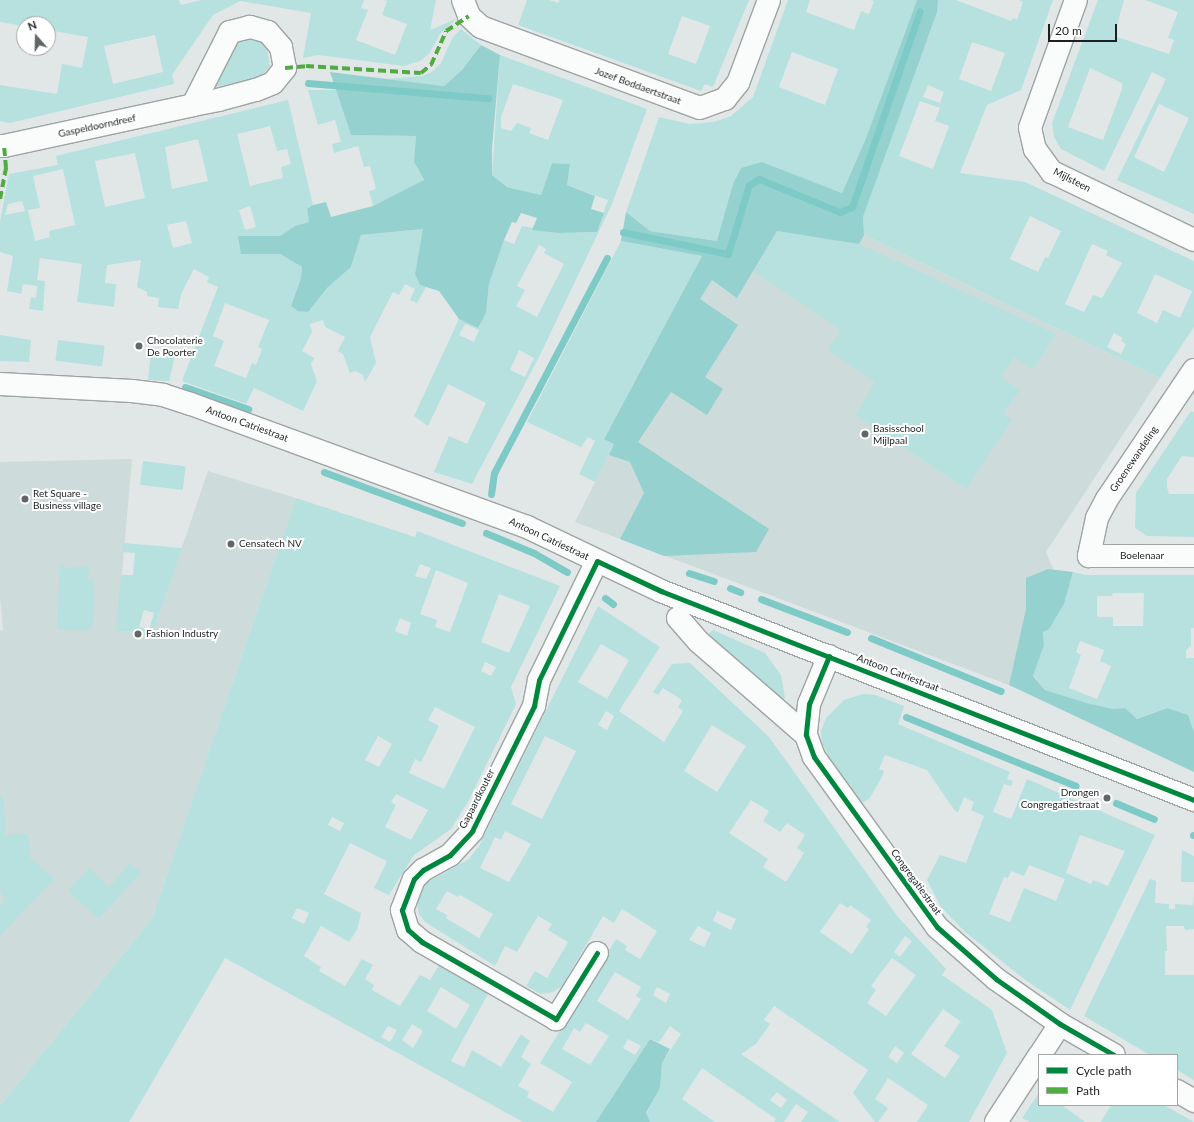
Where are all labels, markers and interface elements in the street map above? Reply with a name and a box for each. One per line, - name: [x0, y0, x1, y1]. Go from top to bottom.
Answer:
- north arrow: [16, 16, 56, 56]
- scale bar: [1050, 16, 1119, 42]
- text: N: [26, 18, 38, 33]
- text: 20 m: [1055, 23, 1082, 38]
- street label: Jozef Boddaertstraat: [593, 65, 683, 107]
- street label: Gaspeldoorndreef: [57, 112, 137, 140]
- street label: Mijlsteen: [1051, 165, 1093, 195]
- place label: Chocolaterie De Poorter: [147, 334, 203, 358]
- marker: Chocolaterie De Poorter: [134, 341, 144, 351]
- street label: Antoon Catriestraat: [204, 404, 290, 444]
- place label: Basisschool Mijlpaal: [873, 422, 924, 446]
- street label: Groenewandeling: [1107, 424, 1161, 494]
- marker: Basisschool Mijlpaal: [860, 429, 870, 439]
- place label: Ret Square - Business village: [33, 487, 101, 510]
- marker: Ret Square - Business village: [20, 494, 30, 504]
- street label: Antoon Catriestraat: [507, 515, 591, 563]
- place label: Censatech NV: [239, 538, 302, 550]
- marker: Censatech NV: [226, 539, 236, 549]
- street label: Boelenaar: [1120, 550, 1164, 562]
- place label: Fashion Industry: [146, 628, 218, 640]
- marker: Fashion Industry: [133, 629, 143, 639]
- street label: Antoon Catriestraat: [855, 652, 941, 694]
- street label: Gapaardkouter: [457, 767, 497, 831]
- place label: Drongen Congregatiestraat: [1021, 786, 1099, 810]
- marker: Drongen Congregatiestraat: [1102, 793, 1112, 803]
- street label: Congregatiestraat: [888, 847, 944, 917]
- legend: [1038, 1054, 1178, 1106]
- text: Cycle path: [1076, 1063, 1131, 1078]
- text: Path: [1076, 1083, 1100, 1098]

